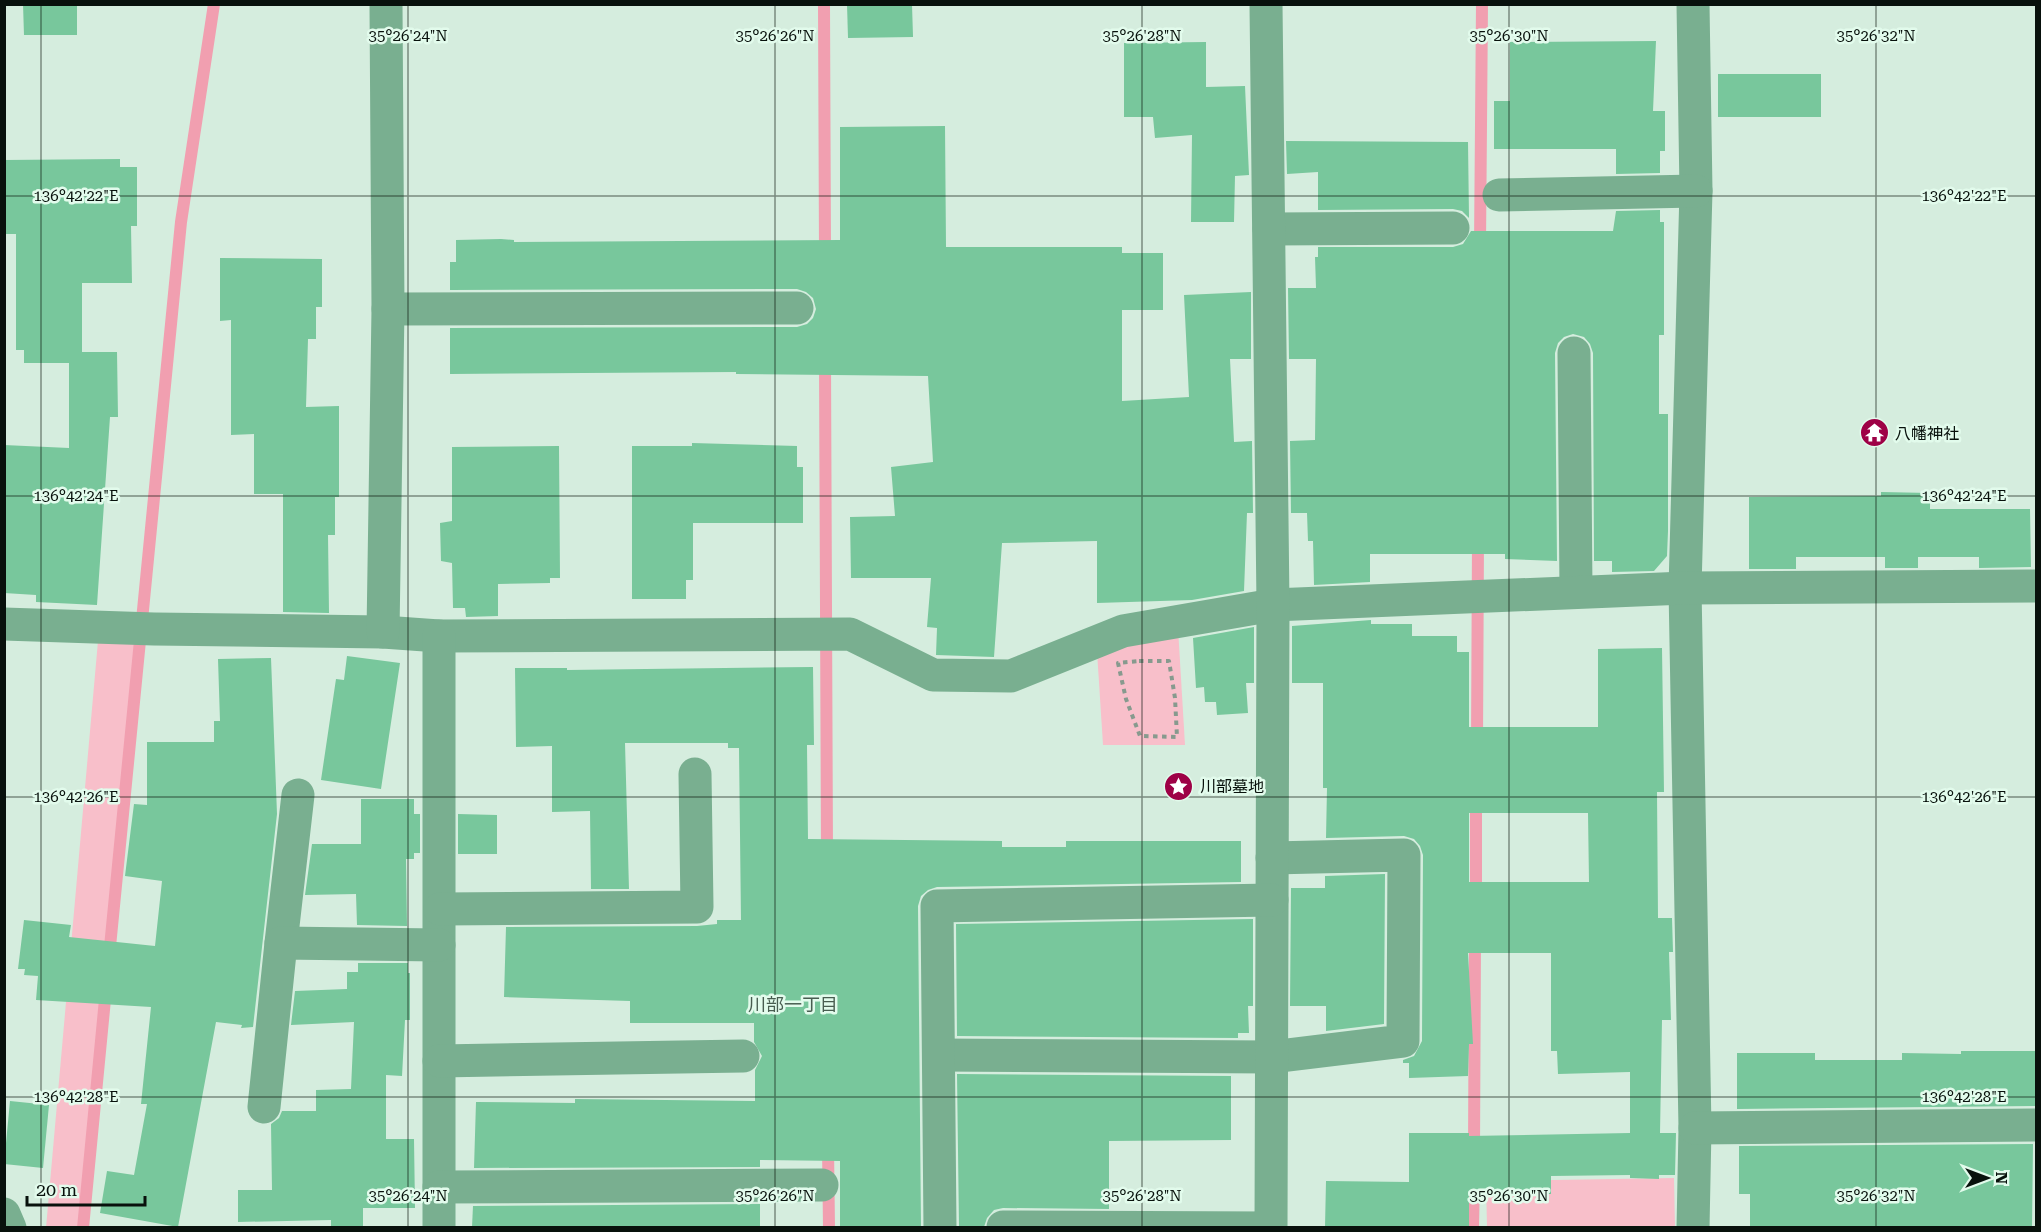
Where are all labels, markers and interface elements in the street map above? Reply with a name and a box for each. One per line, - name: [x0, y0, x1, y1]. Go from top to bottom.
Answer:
- text: 35°26'24"N: [368, 27, 448, 45]
- text: 35°26'26"N: [735, 27, 815, 45]
- text: 35°26'28"N: [1102, 27, 1182, 45]
- text: 35°26'30"N: [1469, 27, 1549, 45]
- text: 35°26'32"N: [1836, 27, 1916, 45]
- text: 136°42'22"E: [33, 187, 119, 205]
- text: 136°42'22"E: [1921, 187, 2007, 205]
- temple icon: 八幡神社: [1858, 417, 1890, 449]
- place label: 八幡神社: [1895, 424, 1959, 443]
- text: 136°42'24"E: [33, 487, 119, 505]
- text: 136°42'24"E: [1921, 487, 2007, 505]
- place icon: 川部墓地: [1163, 770, 1195, 802]
- place label: 川部墓地: [1200, 777, 1264, 796]
- text: 136°42'26"E: [33, 788, 119, 806]
- text: 136°42'26"E: [1921, 788, 2007, 806]
- district label: 川部一丁目: [748, 994, 838, 1015]
- text: 136°42'28"E: [33, 1088, 119, 1106]
- text: 136°42'28"E: [1921, 1088, 2007, 1106]
- north arrow: [1957, 1148, 2017, 1208]
- scale bar: [27, 1169, 146, 1207]
- text: N: [1992, 1172, 2011, 1184]
- text: 20 m: [36, 1179, 77, 1200]
- text: 35°26'24"N: [368, 1187, 448, 1205]
- text: 35°26'26"N: [735, 1187, 815, 1205]
- text: 35°26'28"N: [1102, 1187, 1182, 1205]
- text: 35°26'30"N: [1469, 1187, 1549, 1205]
- text: 35°26'32"N: [1836, 1187, 1916, 1205]

